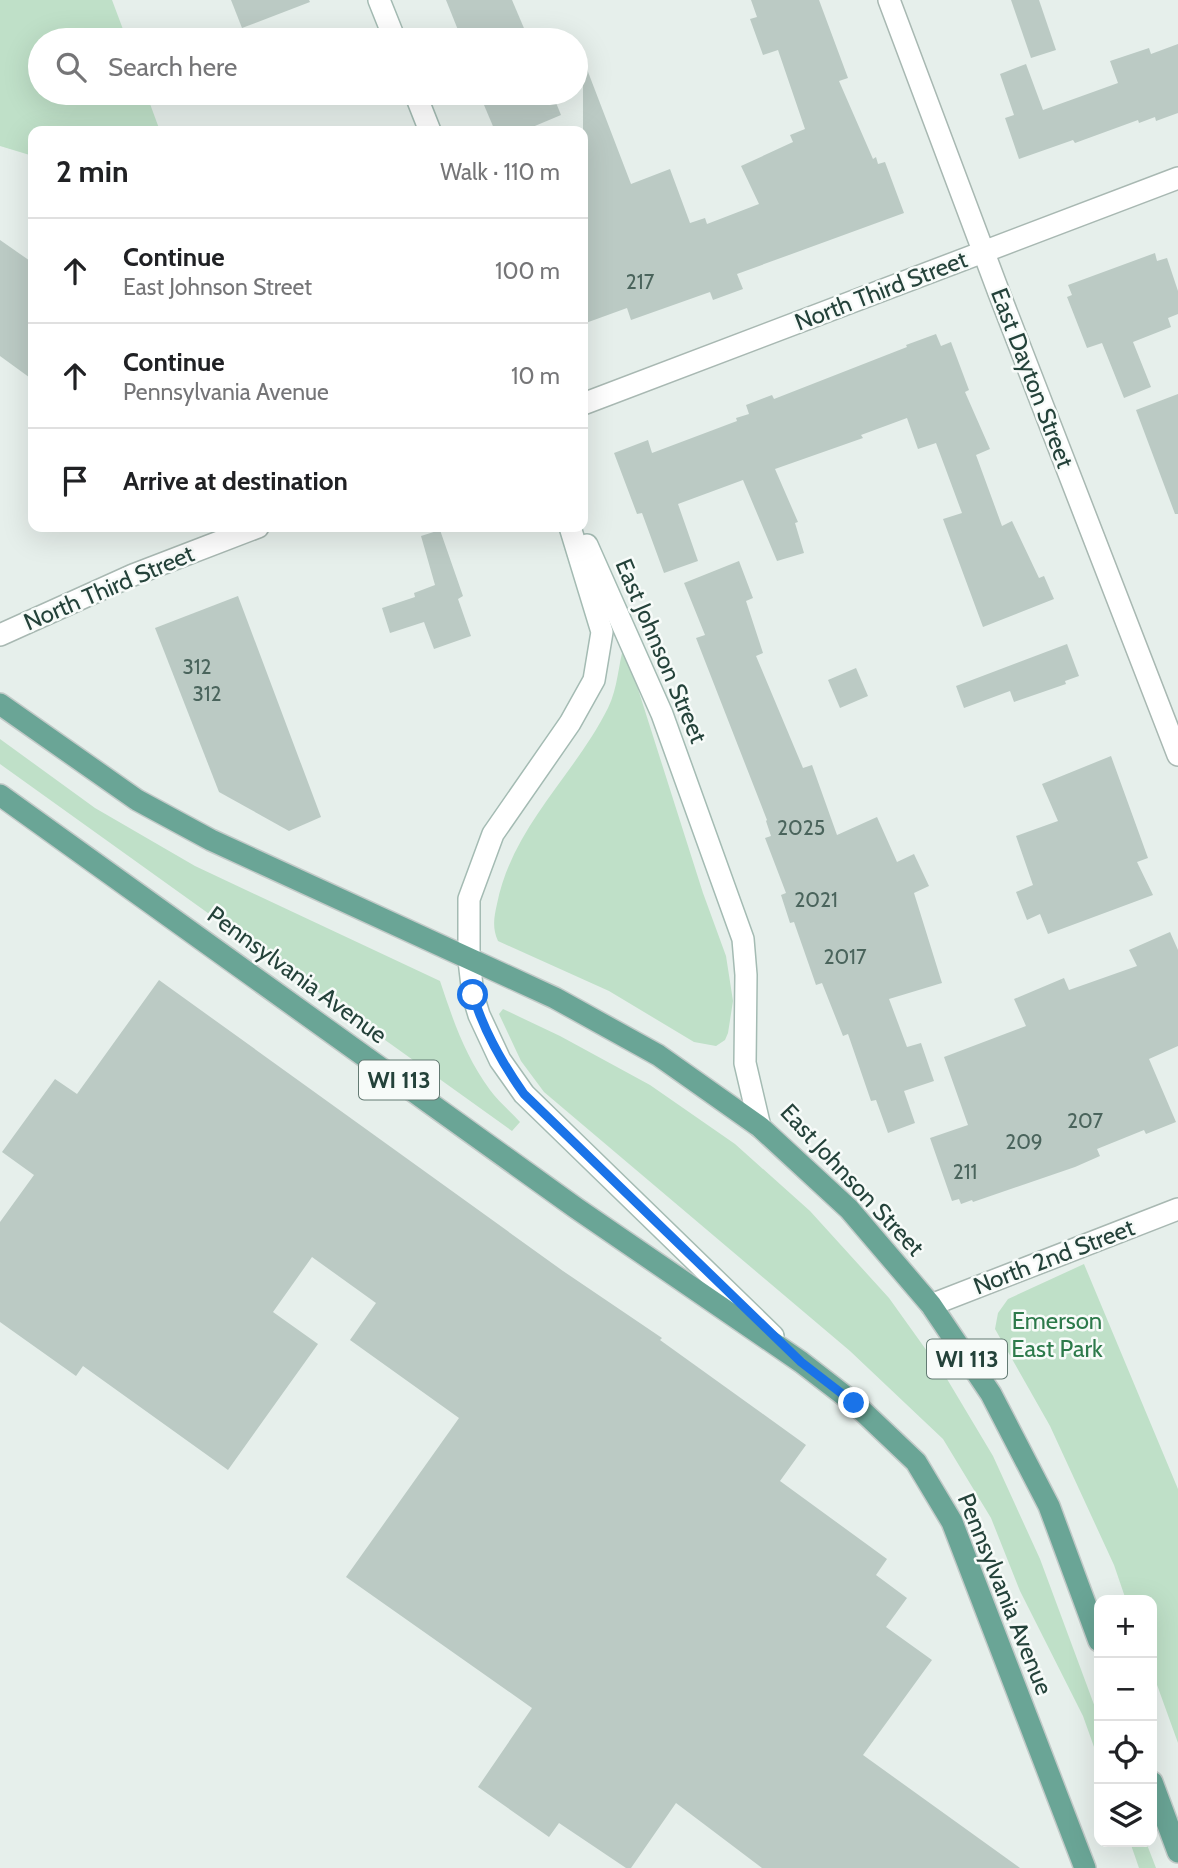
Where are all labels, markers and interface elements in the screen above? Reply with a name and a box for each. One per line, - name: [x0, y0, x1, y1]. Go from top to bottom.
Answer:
- search box: [28, 28, 588, 105]
- icon: search: [52, 48, 90, 86]
- text: Search here: [108, 51, 237, 83]
- text: 2 min: [56, 153, 128, 190]
- text: Walk · 110 m: [440, 158, 560, 186]
- text: Continue: [123, 241, 225, 273]
- street label: North Third Street: [791, 244, 971, 337]
- icon: ahead: [56, 252, 94, 290]
- text: 100 m: [495, 257, 560, 285]
- house number: 217: [626, 269, 655, 294]
- text: East Johnson Street: [123, 273, 312, 301]
- street label: East Dayton Street: [985, 284, 1080, 472]
- text: Continue: [123, 346, 225, 378]
- icon: ahead: [56, 357, 94, 395]
- text: 10 m: [511, 362, 560, 390]
- text: Pennsylvania Avenue: [123, 378, 329, 406]
- icon: arrive: [56, 462, 94, 500]
- text: Arrive at destination: [123, 465, 348, 497]
- street label: North Third Street: [19, 539, 198, 636]
- street label: East Johnson Street: [610, 554, 713, 747]
- house number: 312: [182, 654, 212, 679]
- house number: 312: [192, 681, 222, 706]
- house number: 2025: [777, 815, 825, 840]
- house number: 2021: [794, 887, 838, 912]
- street label: Pennsylvania Avenue: [202, 900, 393, 1049]
- house number: 2017: [823, 944, 867, 969]
- route start: [457, 979, 488, 1010]
- road number: WI 113: [359, 1060, 439, 1100]
- street label: East Johnson Street: [774, 1098, 930, 1262]
- house number: 207: [1067, 1108, 1103, 1133]
- house number: 209: [1005, 1129, 1043, 1154]
- house number: 211: [953, 1159, 977, 1184]
- street label: North 2nd Street: [969, 1212, 1138, 1301]
- park label: Emerson East Park: [1011, 1306, 1103, 1363]
- road number: WI 113: [927, 1340, 1007, 1378]
- route end: [838, 1387, 869, 1418]
- street label: Pennsylvania Avenue: [952, 1489, 1059, 1699]
- map controls: [1094, 1595, 1157, 1847]
- button: +: [1094, 1595, 1157, 1658]
- button: −: [1094, 1658, 1157, 1721]
- button: locate: [1094, 1721, 1157, 1784]
- button: layers: [1094, 1784, 1157, 1847]

